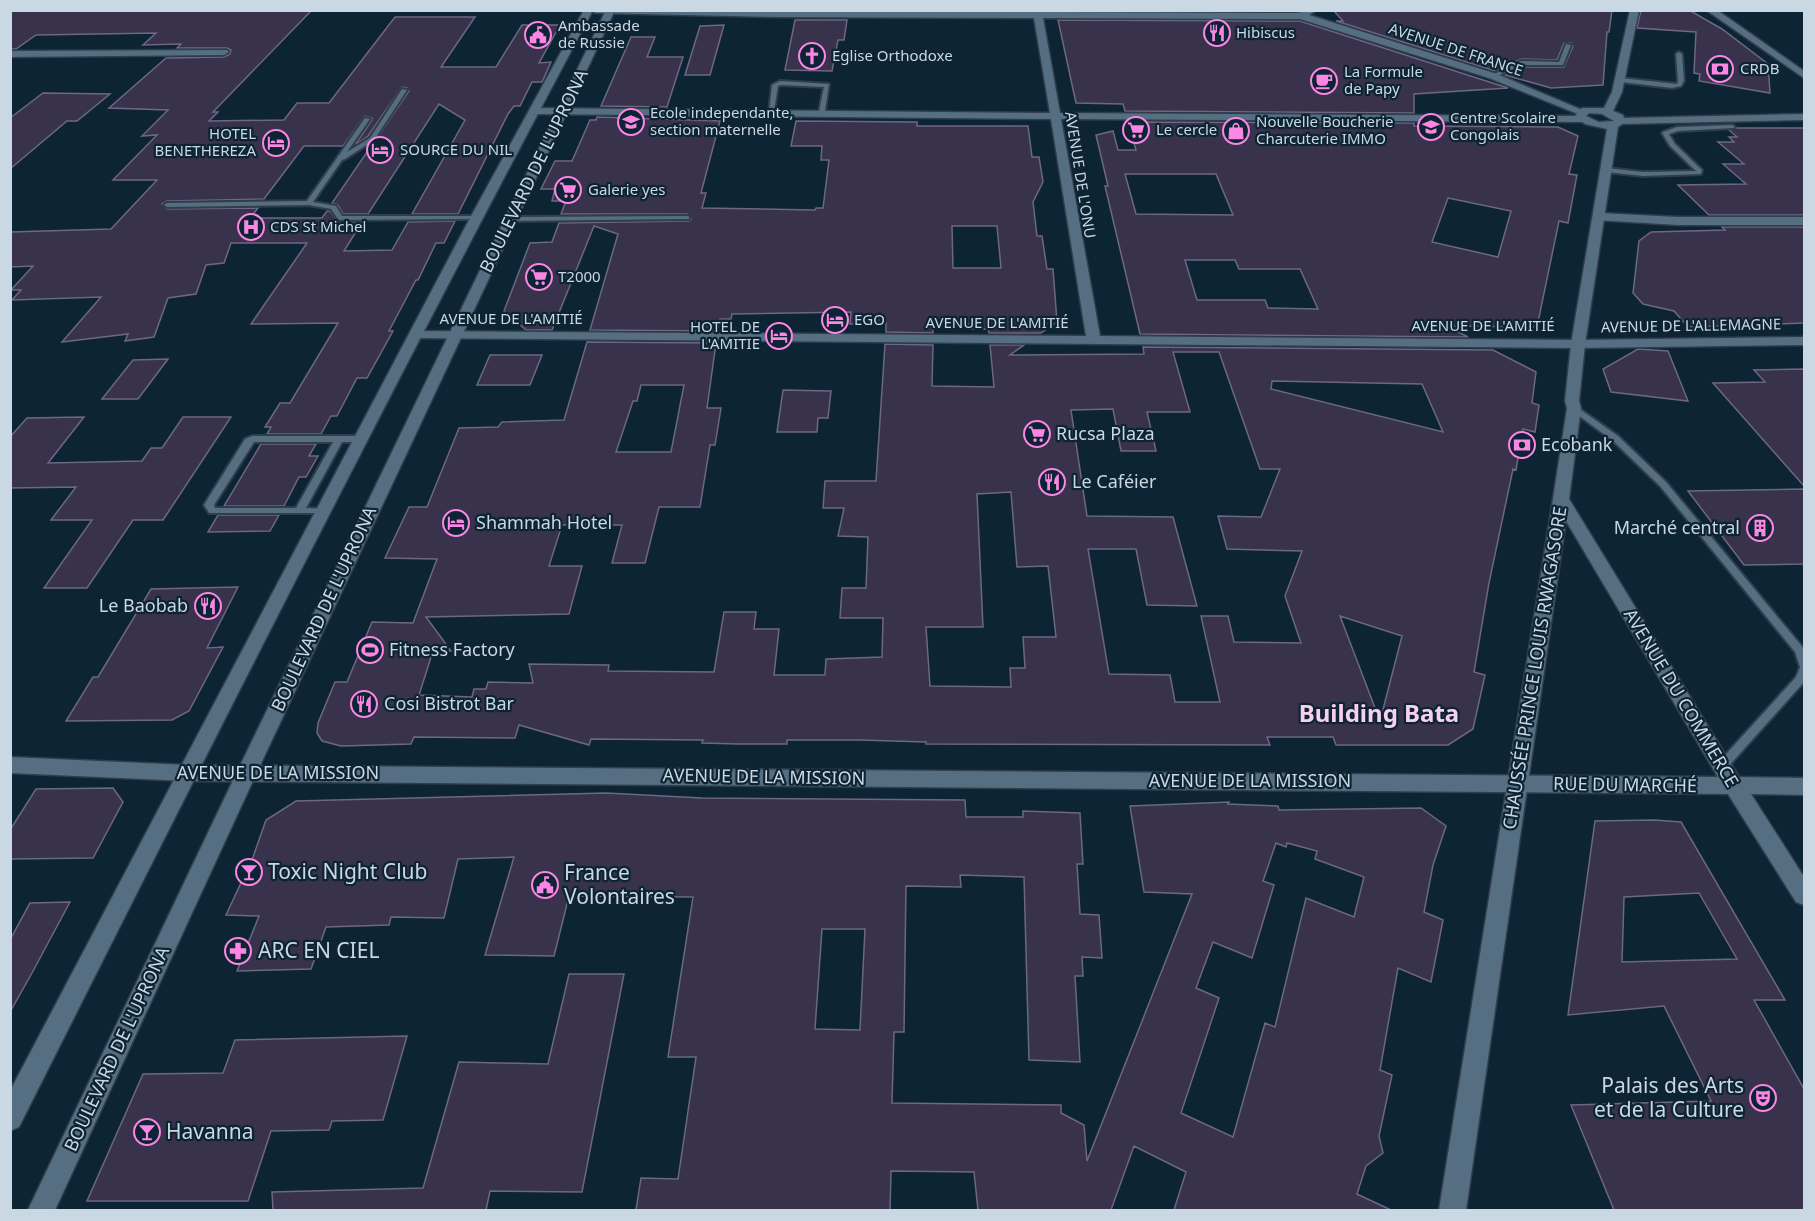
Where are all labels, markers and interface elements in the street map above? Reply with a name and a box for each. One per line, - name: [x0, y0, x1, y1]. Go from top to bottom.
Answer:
- place label: Ambassade de Russie: [558, 15, 640, 52]
- restaurant icon: Hibiscus: [1202, 18, 1232, 48]
- street label: AVENUE DE FRANCE: [1387, 18, 1526, 80]
- public building icon: Ambassade de Russie: [523, 20, 553, 50]
- place label: Hibiscus: [1236, 22, 1295, 42]
- church icon: Eglise Orthodoxe: [797, 41, 827, 71]
- place label: Eglise Orthodoxe: [832, 45, 953, 65]
- bank icon: CRDB: [1705, 54, 1735, 84]
- place label: CRDB: [1740, 58, 1780, 78]
- place label: La Formule de Papy: [1344, 61, 1423, 98]
- street label: BOULEVARD DE L'UPRONA: [473, 65, 593, 276]
- cafe icon: La Formule de Papy: [1309, 66, 1339, 96]
- place label: Ecole independante, section maternelle: [650, 102, 793, 139]
- school or university icon: Ecole independante, section maternelle: [616, 107, 646, 137]
- place label: Centre Scolaire Congolais: [1450, 107, 1556, 144]
- street label: AVENUE DE L'ONU: [1061, 110, 1101, 240]
- place label: Nouvelle Boucherie Charcuterie IMMO: [1256, 111, 1393, 148]
- school or university icon: Centre Scolaire Congolais: [1416, 112, 1446, 142]
- supermarket icon: Le cercle: [1121, 115, 1151, 145]
- shop icon: Nouvelle Boucherie Charcuterie IMMO: [1221, 116, 1251, 146]
- place label: Le cercle: [1156, 119, 1217, 139]
- place label: HOTEL BENETHEREZA: [155, 123, 256, 160]
- hotel icon: HOTEL BENETHEREZA: [261, 128, 291, 158]
- hotel icon: SOURCE DU NIL: [365, 135, 395, 165]
- place label: SOURCE DU NIL: [400, 139, 512, 159]
- supermarket icon: Galerie yes: [553, 175, 583, 205]
- place label: Galerie yes: [588, 179, 665, 199]
- hospital icon: CDS St Michel: [236, 212, 266, 242]
- place label: CDS St Michel: [270, 216, 366, 236]
- supermarket icon: T2000: [524, 262, 554, 292]
- place label: T2000: [558, 266, 601, 286]
- hotel icon: EGO: [820, 305, 850, 335]
- street label: AVENUE DE L'AMITIÉ: [439, 308, 583, 328]
- place label: EGO: [854, 309, 885, 329]
- street label: AVENUE DE L'AMITIÉ: [925, 312, 1069, 332]
- street label: AVENUE DE L'ALLEMAGNE: [1601, 313, 1781, 337]
- street label: AVENUE DE L'AMITIÉ: [1411, 315, 1555, 335]
- place label: HOTEL DE L'AMITIE: [690, 316, 760, 353]
- hotel icon: HOTEL DE L'AMITIE: [764, 321, 794, 351]
- supermarket icon: Rucsa Plaza: [1022, 419, 1052, 449]
- place label: Rucsa Plaza: [1056, 421, 1155, 445]
- bank icon: Ecobank: [1507, 430, 1537, 460]
- place label: Ecobank: [1541, 432, 1613, 456]
- restaurant icon: Le Caféier: [1037, 467, 1067, 497]
- place label: Le Caféier: [1072, 469, 1157, 493]
- street label: BOULEVARD DE L'UPRONA: [265, 502, 381, 715]
- street label: CHAUSSÉE PRINCE LOUIS RWAGASORE: [1497, 505, 1571, 831]
- hotel icon: Shammah Hotel: [441, 508, 471, 538]
- place label: Shammah Hotel: [476, 510, 612, 534]
- building icon: Marché central: [1745, 513, 1775, 543]
- place label: Marché central: [1614, 515, 1740, 539]
- restaurant icon: Le Baobab: [193, 591, 223, 621]
- place label: Le Baobab: [99, 593, 188, 617]
- street label: AVENUE DU COMMERCE: [1619, 604, 1745, 791]
- sports icon: Fitness Factory: [355, 635, 385, 665]
- place label: Fitness Factory: [389, 637, 516, 661]
- restaurant icon: Cosi Bistrot Bar: [349, 689, 379, 719]
- place label: Cosi Bistrot Bar: [384, 691, 515, 715]
- district label: Building Bata: [1299, 696, 1459, 729]
- street label: AVENUE DE LA MISSION: [177, 760, 379, 784]
- street label: AVENUE DE LA MISSION: [663, 762, 866, 790]
- street label: AVENUE DE LA MISSION: [1149, 768, 1351, 792]
- street label: RUE DU MARCHÉ: [1553, 771, 1697, 797]
- bar icon: Toxic Night Club: [234, 857, 264, 887]
- place label: Toxic Night Club: [268, 857, 427, 885]
- place label: France Volontaires: [564, 858, 675, 910]
- public building icon: France Volontaires: [530, 870, 560, 900]
- pharmacy icon: ARC EN CIEL: [223, 936, 253, 966]
- place label: ARC EN CIEL: [258, 936, 379, 964]
- street label: BOULEVARD DE L'UPRONA: [58, 942, 174, 1155]
- place label: Palais des Arts et de la Culture: [1594, 1071, 1744, 1123]
- theatre icon: Palais des Arts et de la Culture: [1748, 1083, 1778, 1113]
- bar icon: Havanna: [132, 1117, 162, 1147]
- place label: Havanna: [166, 1117, 254, 1145]

